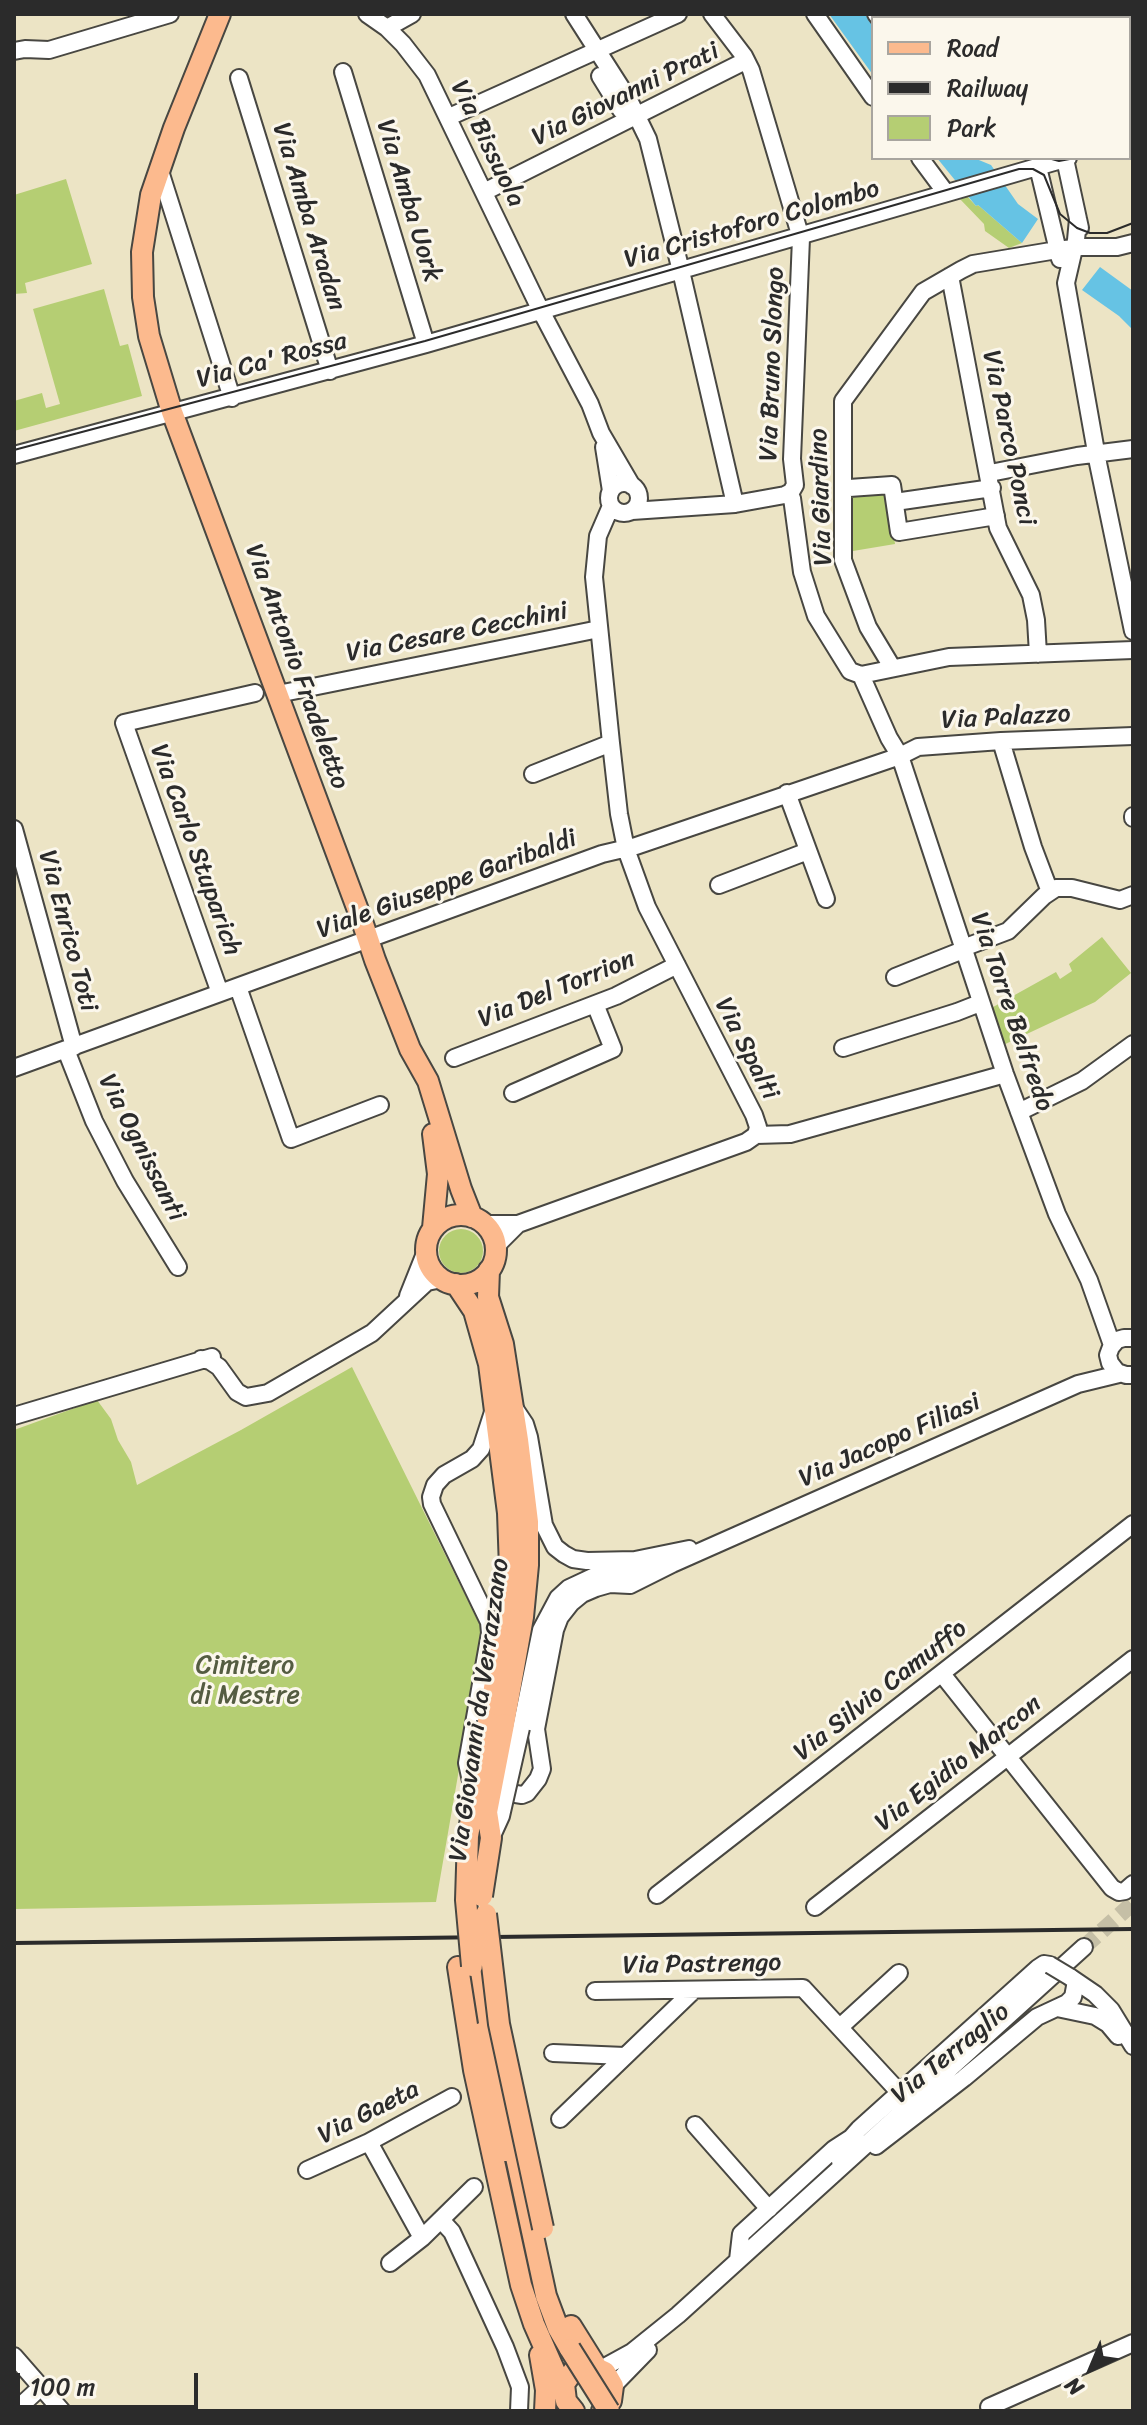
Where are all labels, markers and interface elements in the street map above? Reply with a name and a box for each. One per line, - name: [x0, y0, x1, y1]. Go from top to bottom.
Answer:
- legend: [871, 16, 1131, 160]
- text: Road: [947, 27, 998, 69]
- street label: Via Giovanni Prati: [527, 36, 725, 154]
- text: Railway: [947, 67, 1028, 109]
- street label: Via Bissuola: [443, 76, 531, 212]
- text: Park: [947, 107, 996, 149]
- street label: Via Amba Uork: [369, 116, 447, 286]
- street label: Via Amba Aradan: [265, 119, 351, 315]
- street label: Via Cristoforo Colombo: [621, 174, 883, 276]
- street label: Via Bruno Slongo: [754, 266, 792, 462]
- street label: Via Ca' Rossa: [193, 326, 351, 396]
- street label: Via Parco Ponci: [974, 348, 1042, 528]
- street label: Via Giardino: [804, 428, 840, 566]
- street label: Via Antonio Fradeletto: [237, 540, 355, 794]
- street label: Via Cesare Cecchini: [344, 596, 570, 670]
- street label: Via Palazzo: [941, 699, 1071, 737]
- street label: Via Carlo Stuparich: [142, 740, 248, 960]
- street label: Viale Giuseppe Garibaldi: [313, 823, 581, 947]
- street label: Via Enrico Toti: [31, 847, 103, 1015]
- street label: Via Torre Belfredo: [962, 908, 1060, 1116]
- street label: Via Del Torrion: [474, 944, 640, 1036]
- street label: Via Spalti: [707, 993, 785, 1105]
- street label: Via Ognissanti: [91, 1069, 191, 1227]
- street label: Via Jacopo Filiasi: [794, 1387, 986, 1495]
- street label: Via Giovanni da Verrazzano: [443, 1556, 517, 1864]
- street label: Via Silvio Camuffo: [788, 1614, 974, 1768]
- park label: Cimitero di Mestre: [190, 1650, 300, 1712]
- street label: Via Egidio Marcon: [869, 1689, 1049, 1839]
- street label: Via Pastrengo: [622, 1948, 782, 1982]
- street label: Via Terraglio: [886, 1997, 1016, 2111]
- street label: Via Gaeta: [313, 2074, 425, 2152]
- north arrow: [1051, 2329, 1131, 2409]
- scale bar: [20, 2357, 202, 2407]
- text: 100 m: [30, 2366, 95, 2408]
- text: N: [1055, 2367, 1093, 2406]

